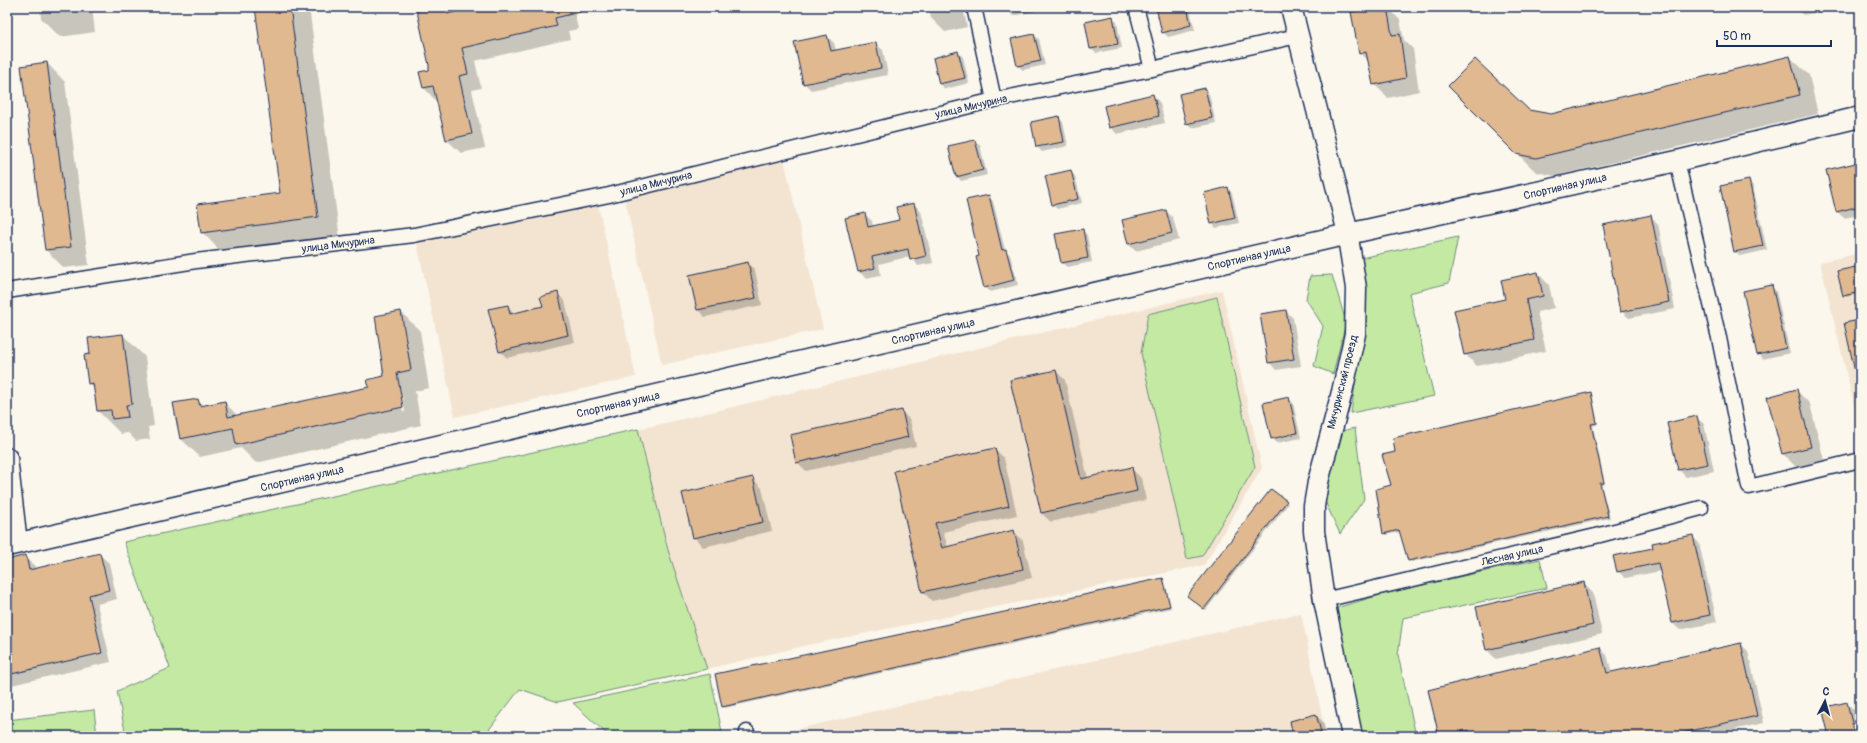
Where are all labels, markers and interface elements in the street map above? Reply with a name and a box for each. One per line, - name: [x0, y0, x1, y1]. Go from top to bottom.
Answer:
- scale bar: [1717, 22, 1831, 48]
- text: 50 m: [1723, 29, 1751, 44]
- street label: улица Мичурина: [933, 92, 1008, 121]
- street label: улица Мичурина: [618, 168, 693, 199]
- street label: Спортивная улица: [1522, 171, 1608, 202]
- street label: улица Мичурина: [300, 234, 375, 256]
- street label: Спортивная улица: [1206, 242, 1292, 273]
- street label: Спортивная улица: [890, 316, 976, 347]
- street label: Мичуринский проезд: [1325, 333, 1361, 431]
- street label: Спортивная улица: [575, 389, 661, 420]
- street label: Спортивная улица: [259, 463, 345, 494]
- street label: Лесная улица: [1479, 542, 1544, 569]
- north arrow: [1805, 681, 1845, 721]
- text: С: [1822, 685, 1830, 698]

